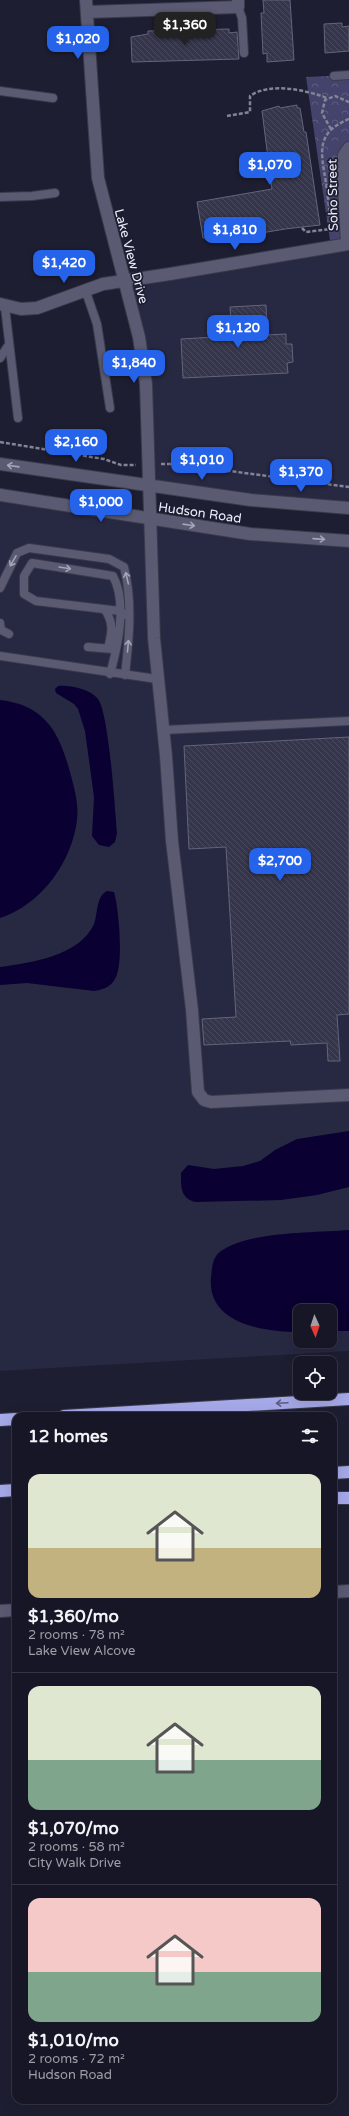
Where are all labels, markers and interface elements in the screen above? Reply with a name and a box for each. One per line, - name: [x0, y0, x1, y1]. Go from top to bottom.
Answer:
- pin: $1,360: [152, 12, 218, 46]
- text: $1,360: [163, 17, 207, 33]
- pin: $1,020: [45, 26, 111, 60]
- text: $1,020: [56, 31, 100, 47]
- pin: $1,070: [237, 152, 303, 186]
- text: $1,070: [248, 157, 292, 173]
- street label: Soho Street: [324, 159, 342, 231]
- street label: Lake View Drive: [111, 207, 151, 305]
- pin: $1,810: [202, 217, 268, 251]
- text: $1,810: [213, 222, 257, 238]
- pin: $1,420: [31, 250, 97, 284]
- text: $1,420: [42, 255, 86, 271]
- pin: $1,120: [205, 315, 271, 349]
- text: $1,120: [216, 320, 260, 336]
- pin: $1,840: [101, 350, 167, 384]
- text: $1,840: [112, 355, 156, 371]
- pin: $2,160: [43, 429, 109, 463]
- text: $2,160: [54, 434, 98, 450]
- pin: $1,010: [169, 447, 235, 481]
- text: $1,010: [180, 452, 224, 468]
- pin: $1,370: [268, 459, 334, 493]
- one-way arrow: [7, 462, 20, 470]
- text: $1,370: [279, 464, 323, 480]
- pin: $1,000: [68, 489, 134, 523]
- text: $1,000: [79, 494, 123, 510]
- street label: Hudson Road: [157, 499, 243, 527]
- one-way arrow: [182, 521, 195, 529]
- one-way arrow: [312, 536, 325, 543]
- one-way arrow: [9, 554, 17, 566]
- one-way arrow: [59, 564, 72, 572]
- one-way arrow: [122, 572, 130, 585]
- one-way arrow: [124, 640, 132, 653]
- pin: $2,700: [247, 848, 313, 882]
- text: $2,700: [258, 853, 302, 869]
- north arrow: [293, 1304, 337, 1348]
- map controls: [293, 1304, 337, 1400]
- button: locate: [293, 1356, 337, 1400]
- one-way arrow: [276, 1400, 289, 1407]
- icon: filters: [299, 1425, 321, 1447]
- text: 12 homes: [28, 1426, 108, 1447]
- icon: home: [139, 1500, 211, 1572]
- text: $1,360/mo: [28, 1606, 119, 1627]
- text: 2 rooms · 78 m²: [28, 1627, 125, 1643]
- text: Lake View Alcove: [28, 1643, 135, 1659]
- icon: home: [139, 1712, 211, 1784]
- text: $1,070/mo: [28, 1818, 119, 1839]
- text: 2 rooms · 58 m²: [28, 1839, 125, 1855]
- text: City Walk Drive: [28, 1855, 121, 1871]
- icon: home: [139, 1924, 211, 1996]
- text: $1,010/mo: [28, 2030, 119, 2051]
- text: 2 rooms · 72 m²: [28, 2051, 125, 2067]
- text: Hudson Road: [28, 2067, 112, 2083]

